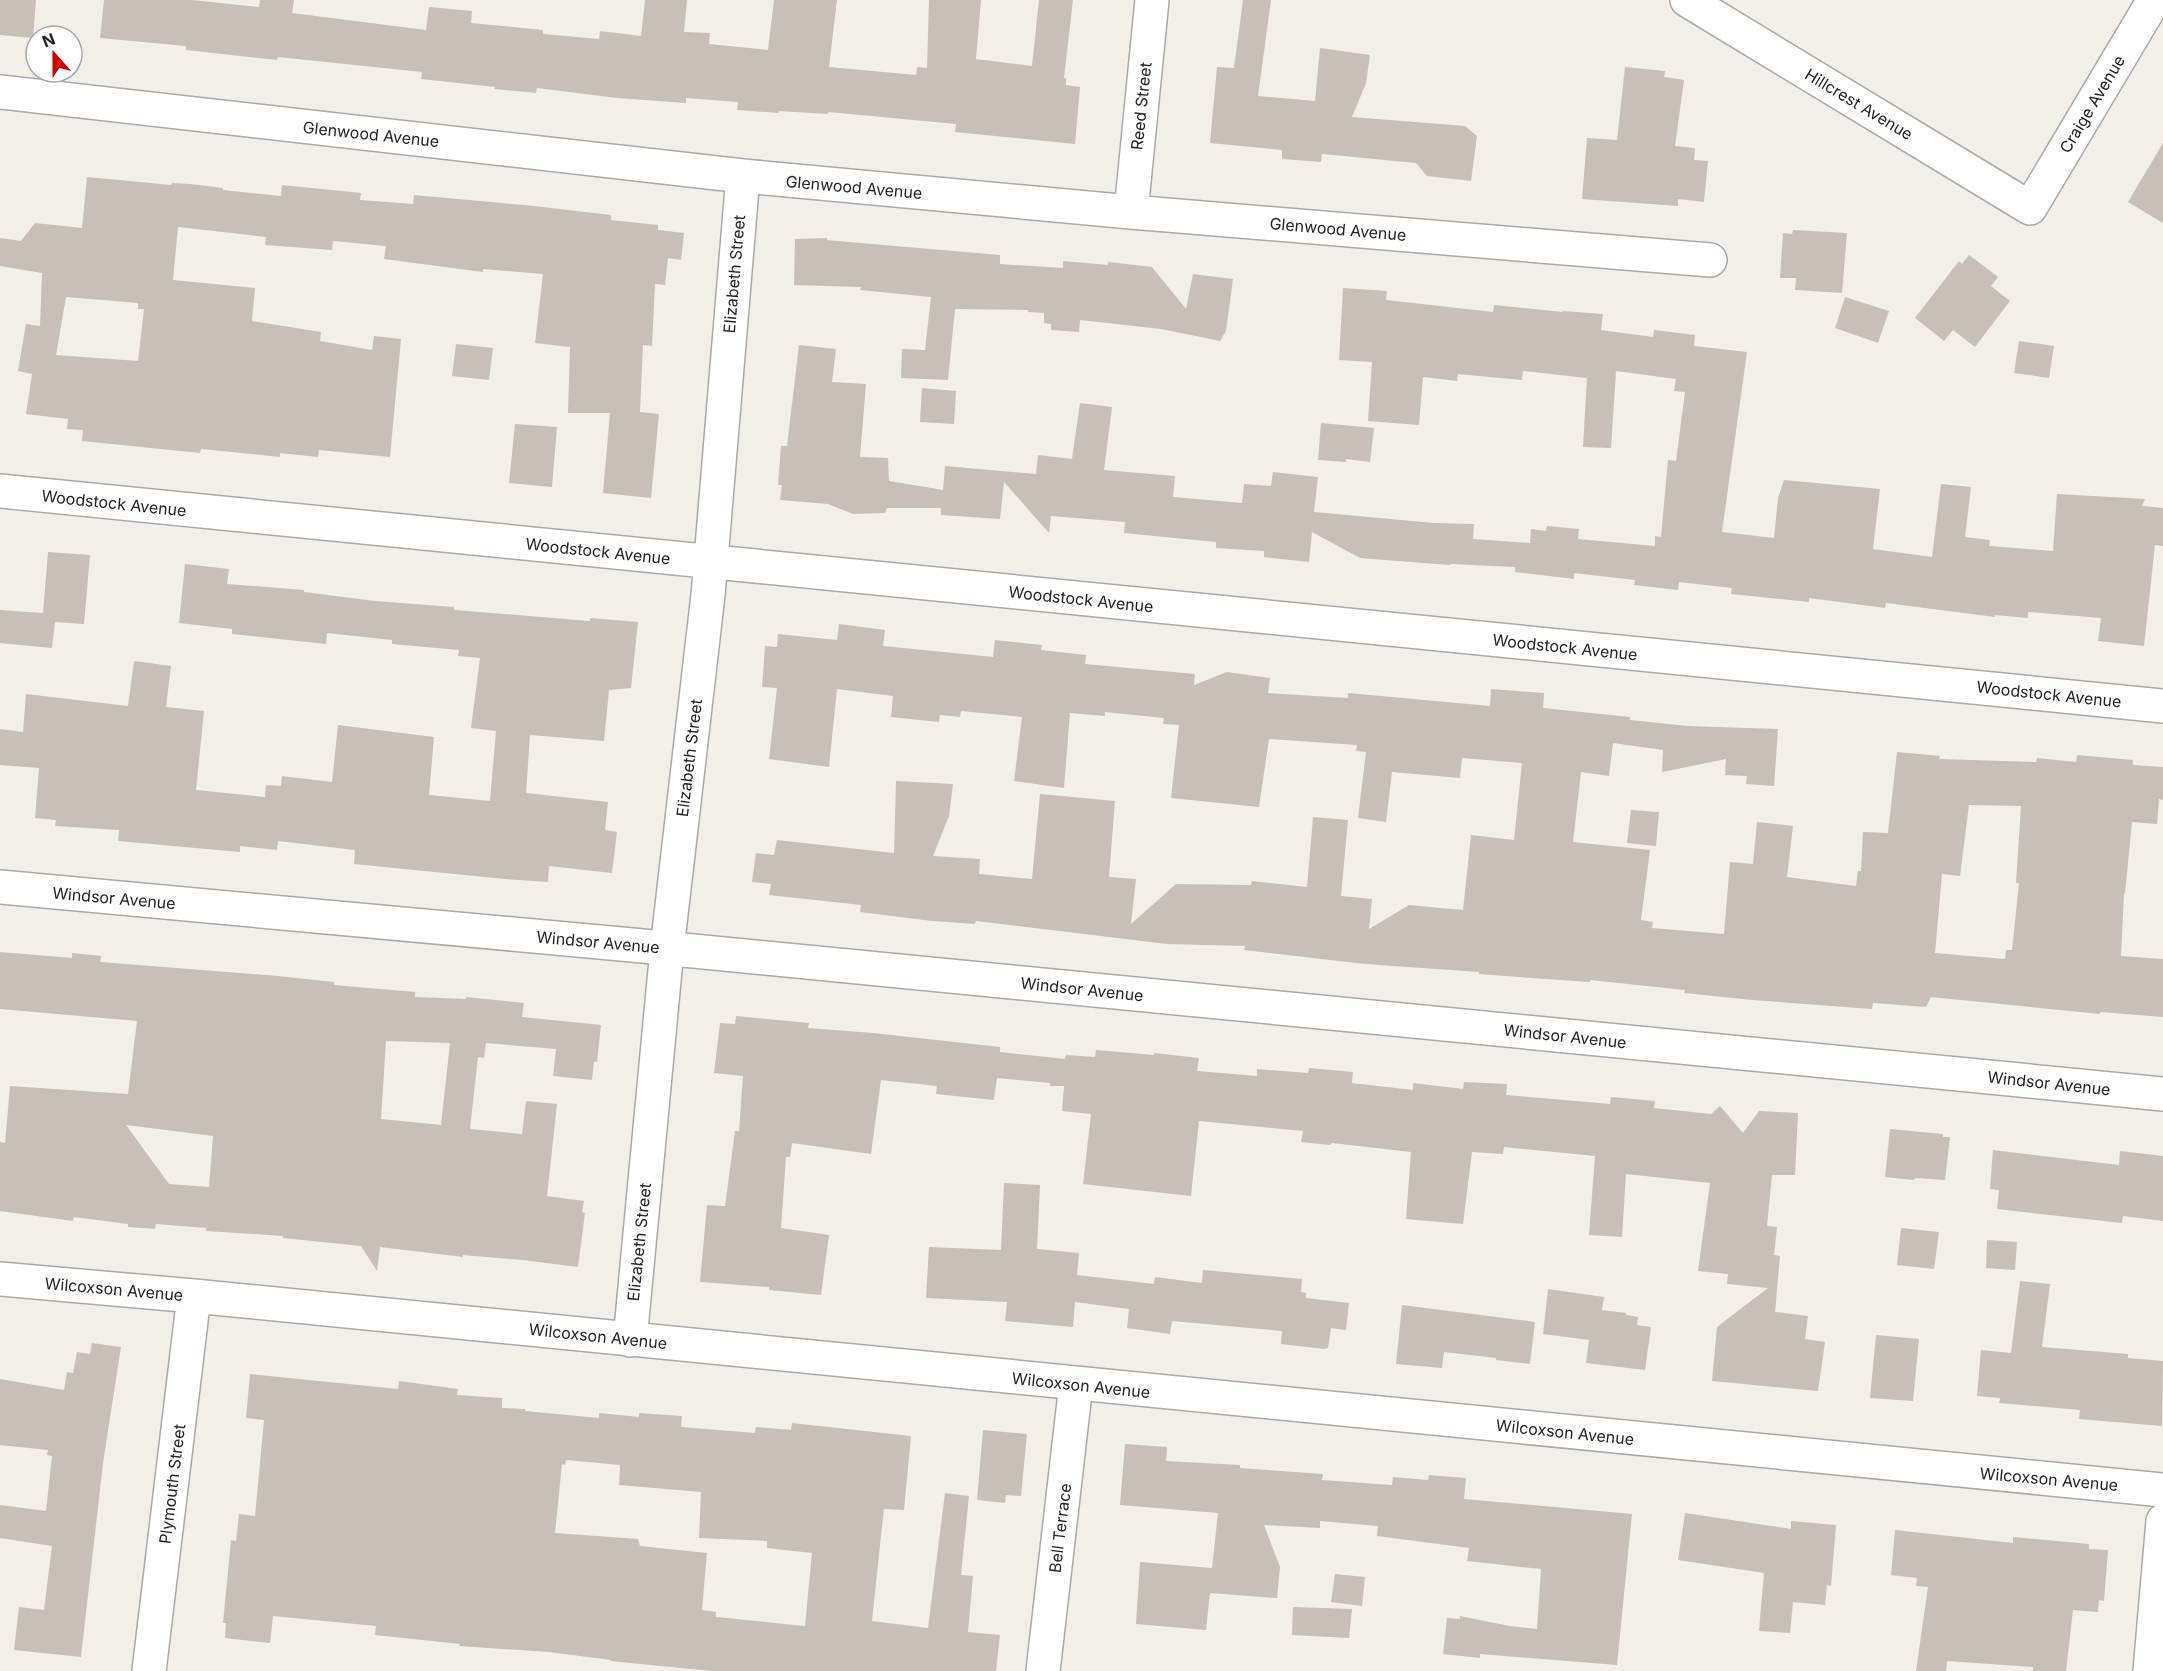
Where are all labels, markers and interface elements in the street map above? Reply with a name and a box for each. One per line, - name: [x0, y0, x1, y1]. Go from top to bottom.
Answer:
- north arrow: [24, 24, 84, 84]
- text: N: [39, 28, 58, 52]
- street label: Craige Avenue: [2055, 52, 2129, 156]
- street label: Reed Street: [1126, 61, 1156, 151]
- street label: Hillcrest Avenue: [1802, 64, 1916, 144]
- street label: Glenwood Avenue: [302, 117, 440, 151]
- street label: Glenwood Avenue: [785, 171, 923, 203]
- street label: Glenwood Avenue: [1269, 213, 1407, 245]
- street label: Elizabeth Street: [719, 214, 749, 334]
- street label: Woodstock Avenue: [41, 485, 187, 521]
- street label: Woodstock Avenue: [525, 533, 671, 569]
- street label: Woodstock Avenue: [1008, 581, 1154, 617]
- street label: Woodstock Avenue: [1492, 629, 1638, 665]
- street label: Woodstock Avenue: [1976, 676, 2122, 712]
- street label: Elizabeth Street: [672, 698, 706, 818]
- street label: Windsor Avenue: [52, 883, 176, 913]
- street label: Windsor Avenue: [536, 927, 660, 957]
- street label: Windsor Avenue: [1019, 973, 1145, 1005]
- street label: Windsor Avenue: [1502, 1020, 1628, 1052]
- street label: Windsor Avenue: [1986, 1067, 2112, 1099]
- street label: Elizabeth Street: [623, 1182, 655, 1302]
- street label: Wilcoxson Avenue: [44, 1273, 184, 1305]
- street label: Wilcoxson Avenue: [528, 1319, 668, 1353]
- street label: Wilcoxson Avenue: [1011, 1368, 1151, 1402]
- street label: Wilcoxson Avenue: [1495, 1415, 1635, 1449]
- street label: Plymouth Street: [155, 1423, 189, 1545]
- street label: Wilcoxson Avenue: [1979, 1463, 2119, 1495]
- street label: Bell Terrace: [1045, 1482, 1075, 1574]

